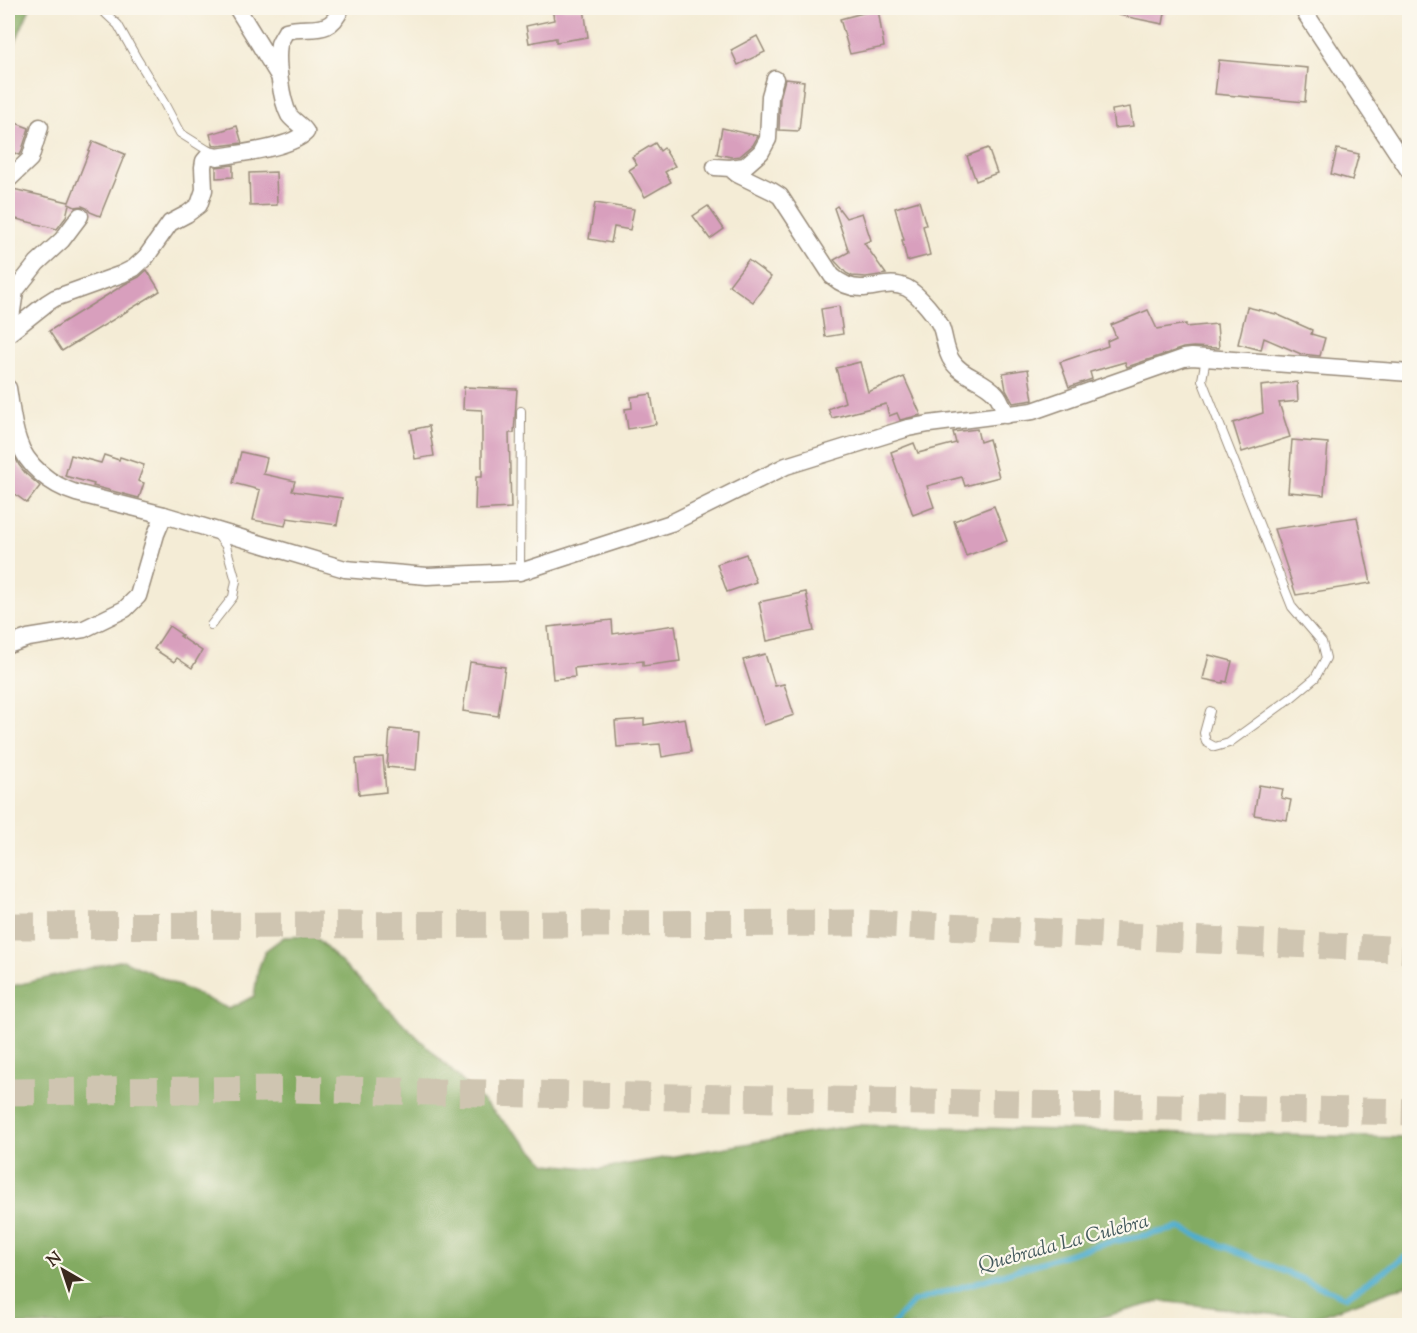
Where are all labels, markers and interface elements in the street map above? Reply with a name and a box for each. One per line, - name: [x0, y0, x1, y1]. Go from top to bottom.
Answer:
- water label: Quebrada La Culebra: [975, 1208, 1152, 1281]
- north arrow: [33, 1240, 93, 1300]
- text: N: [43, 1247, 68, 1273]

